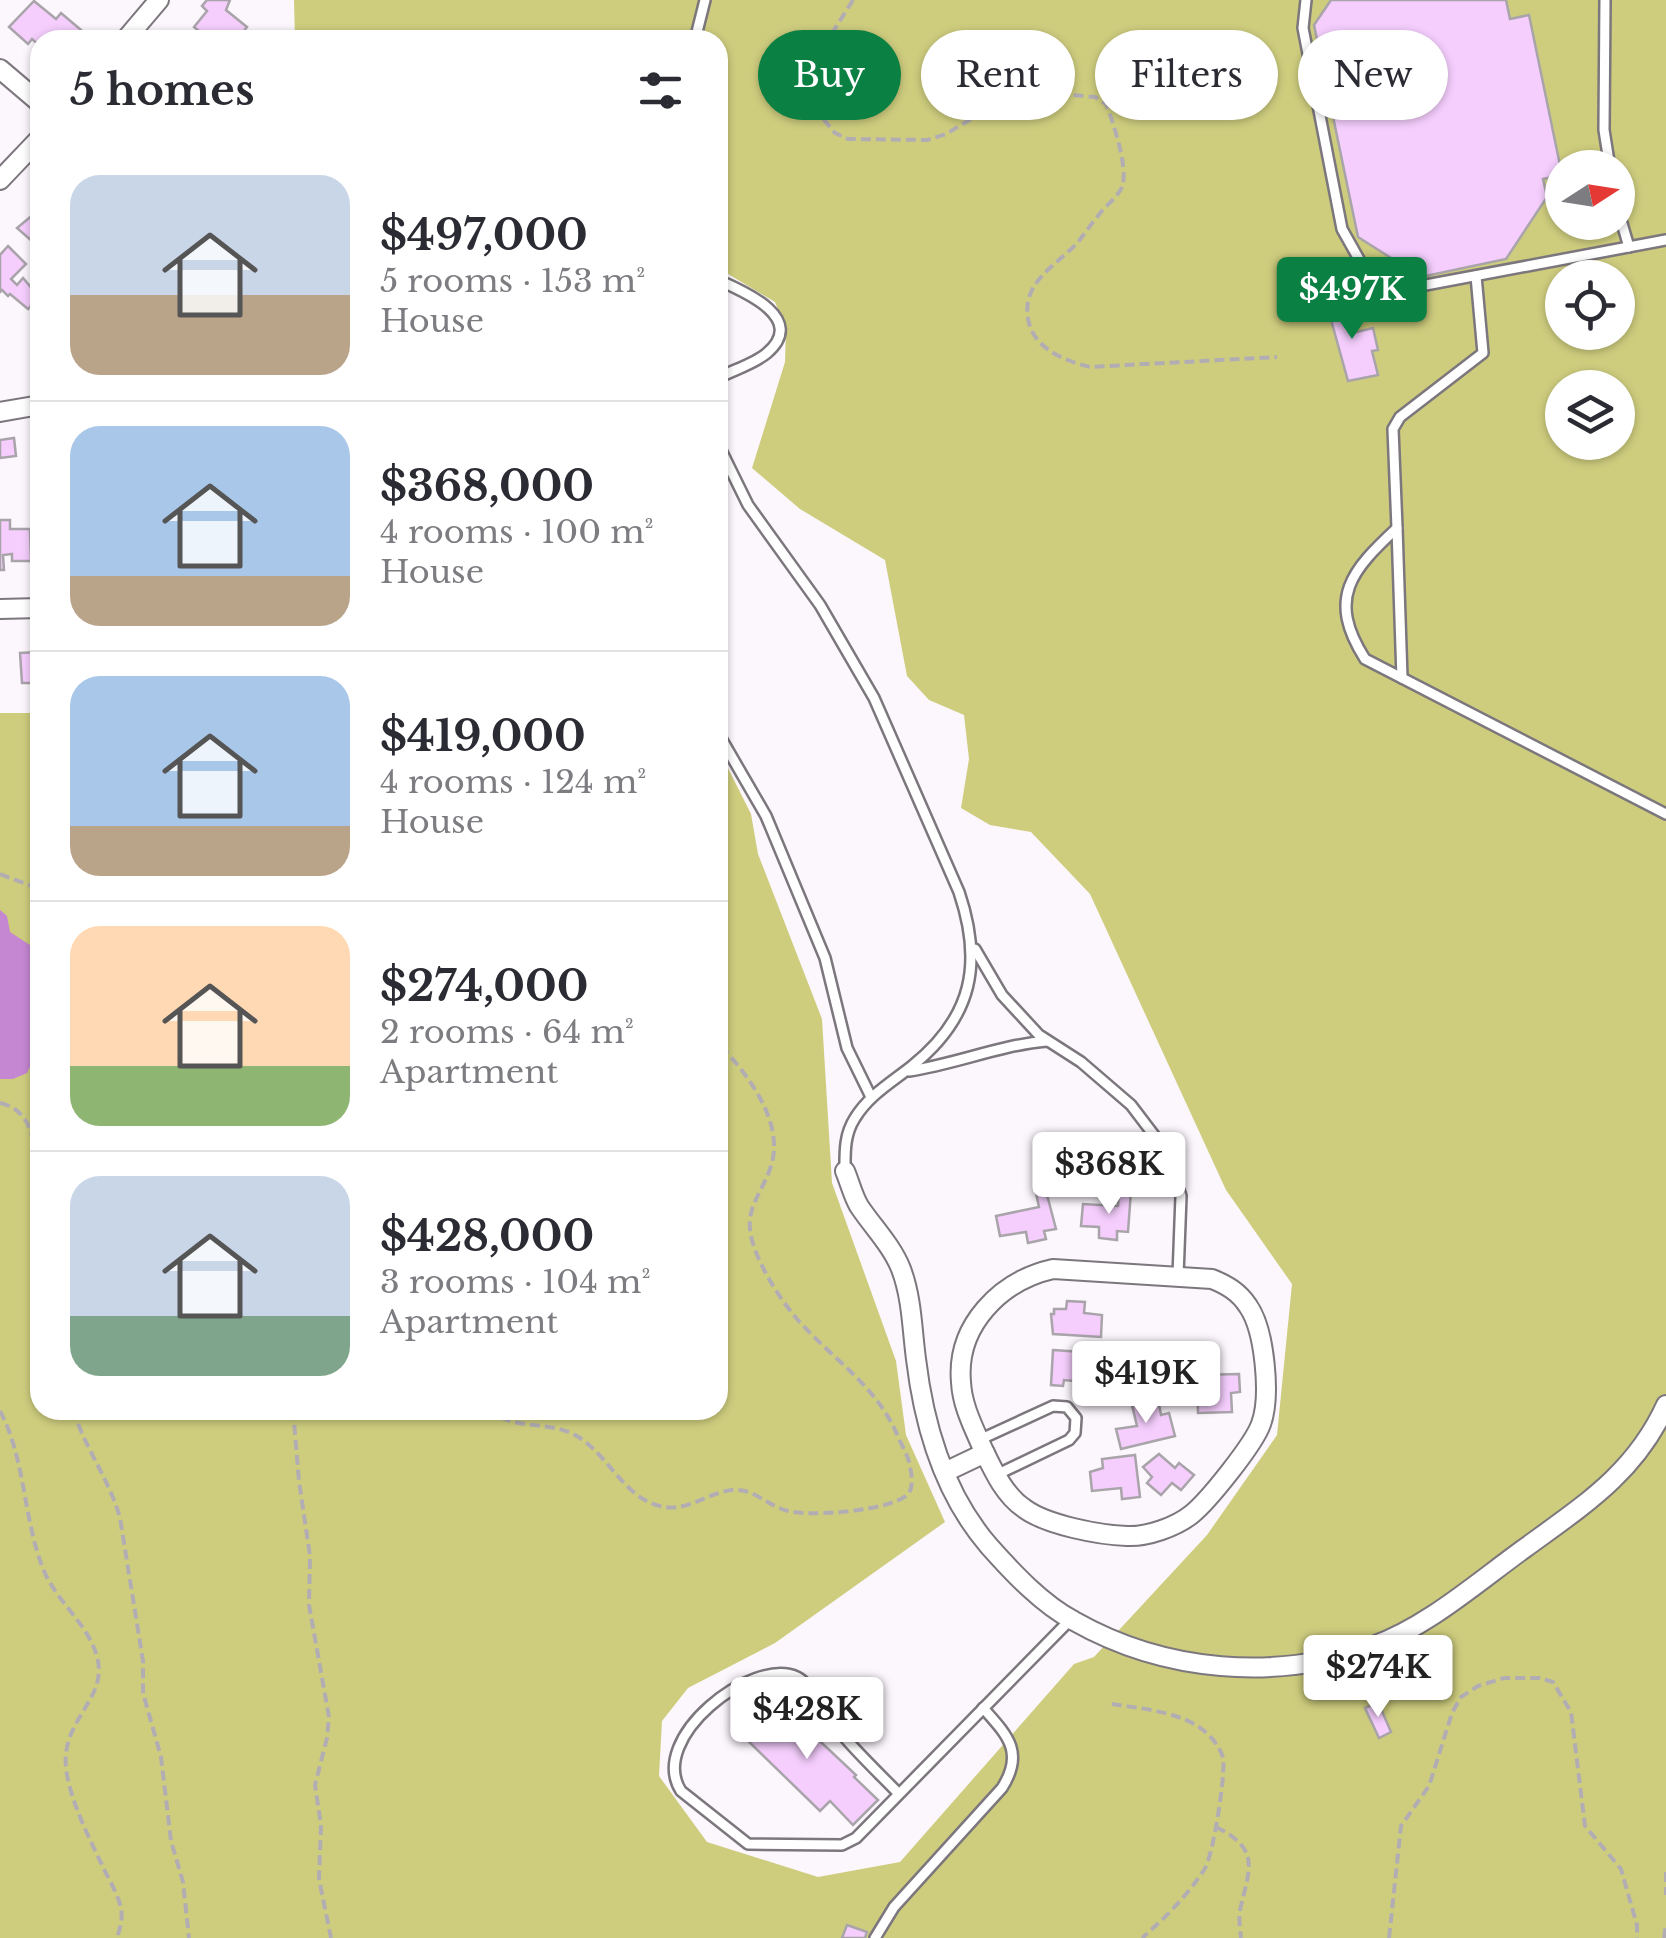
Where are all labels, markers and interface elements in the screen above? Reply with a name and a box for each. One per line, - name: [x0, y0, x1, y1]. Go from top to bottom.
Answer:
- chip: Buy: [758, 30, 901, 120]
- chip: Rent: [921, 30, 1075, 120]
- chip: Filters: [1095, 30, 1278, 120]
- chip: New: [1298, 30, 1448, 120]
- icon: filters: [633, 63, 688, 118]
- text: 5 homes: [70, 64, 254, 116]
- north arrow: [1545, 150, 1635, 240]
- map controls: [1545, 150, 1635, 460]
- text: $497,000: [380, 209, 588, 261]
- icon: home: [150, 215, 270, 335]
- pin: $497K: [1282, 257, 1422, 342]
- button: locate: [1545, 260, 1635, 350]
- text: 5 rooms · 153 m²: [380, 261, 645, 301]
- text: $497K: [1299, 269, 1405, 309]
- text: House: [380, 301, 484, 341]
- button: layers: [1545, 370, 1635, 460]
- text: $368,000: [380, 460, 594, 512]
- icon: home: [150, 466, 270, 586]
- text: 4 rooms · 100 m²: [380, 512, 654, 552]
- text: House: [380, 552, 484, 592]
- text: $419,000: [380, 710, 586, 762]
- icon: home: [150, 716, 270, 836]
- text: 4 rooms · 124 m²: [380, 762, 646, 802]
- text: House: [380, 802, 484, 842]
- text: $274,000: [380, 960, 589, 1012]
- icon: home: [150, 966, 270, 1086]
- text: 2 rooms · 64 m²: [380, 1012, 634, 1052]
- text: Apartment: [380, 1052, 558, 1092]
- pin: $368K: [1039, 1132, 1179, 1217]
- text: $368K: [1054, 1144, 1164, 1184]
- text: $428,000: [380, 1210, 594, 1262]
- icon: home: [150, 1216, 270, 1336]
- text: 3 rooms · 104 m²: [380, 1262, 651, 1302]
- text: Apartment: [380, 1302, 558, 1342]
- pin: $419K: [1076, 1341, 1216, 1426]
- text: $419K: [1094, 1353, 1198, 1393]
- pin: $274K: [1308, 1635, 1448, 1720]
- text: $274K: [1326, 1647, 1430, 1687]
- pin: $428K: [737, 1677, 877, 1762]
- text: $428K: [752, 1689, 862, 1729]

